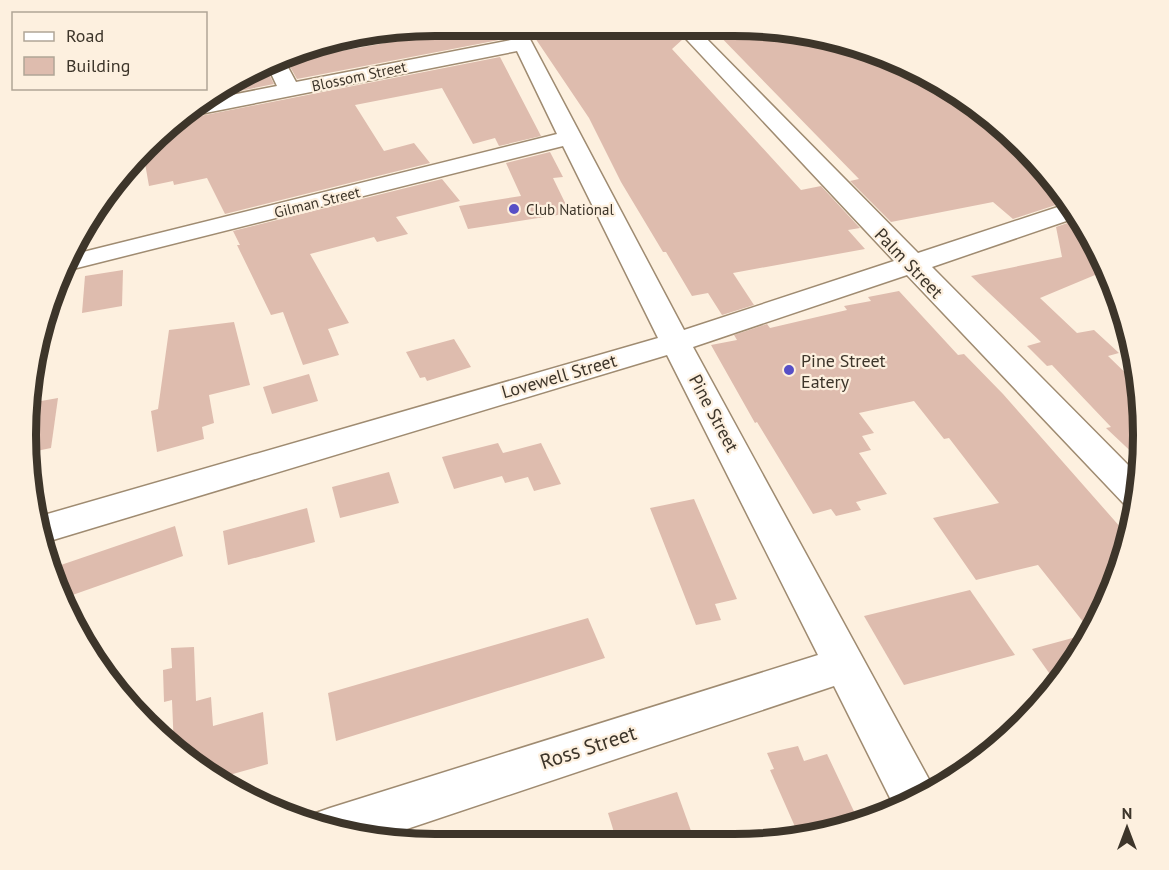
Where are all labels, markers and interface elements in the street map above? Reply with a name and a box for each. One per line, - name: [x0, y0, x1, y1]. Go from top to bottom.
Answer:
- legend: [12, 12, 207, 90]
- text: Road: [66, 24, 104, 47]
- text: Building: [66, 54, 130, 77]
- street label: Blossom Street: [310, 57, 408, 95]
- street label: Gilman Street: [272, 182, 362, 222]
- place label: Club National: [526, 200, 614, 219]
- marker: Club National: [507, 202, 521, 216]
- street label: Palm Street: [870, 223, 948, 303]
- street label: Lovewell Street: [499, 349, 619, 403]
- place label: Pine Street Eatery: [801, 349, 886, 393]
- marker: Pine Street Eatery: [782, 363, 796, 377]
- street label: Pine Street: [684, 370, 744, 456]
- street label: Ross Street: [536, 719, 640, 775]
- north arrow: [1097, 798, 1157, 858]
- text: N: [1122, 803, 1132, 823]

